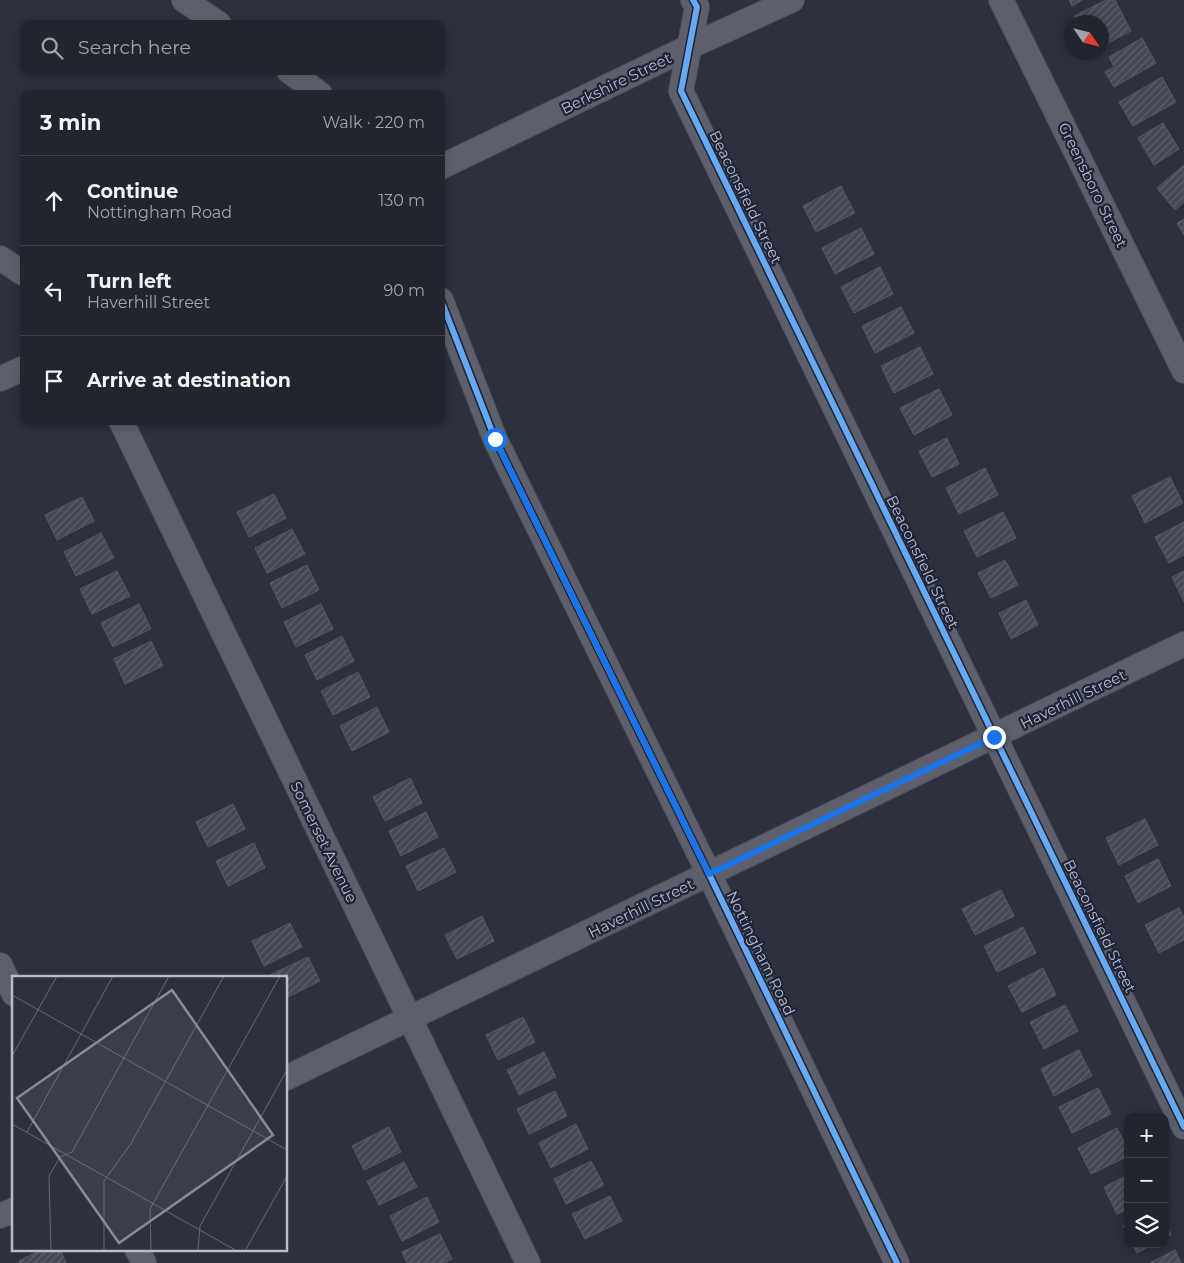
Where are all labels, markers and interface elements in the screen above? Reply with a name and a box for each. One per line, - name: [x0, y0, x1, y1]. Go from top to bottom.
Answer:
- north arrow: [1064, 15, 1109, 60]
- search box: [20, 20, 445, 75]
- icon: search: [38, 34, 66, 62]
- text: Search here: [78, 36, 191, 59]
- street label: Berkshire Street: [558, 48, 674, 118]
- text: 3 min: [40, 110, 101, 135]
- text: Walk · 220 m: [322, 113, 425, 132]
- street label: Greensboro Street: [1054, 119, 1132, 251]
- street label: Beaconsfield Street: [705, 127, 787, 267]
- text: Continue: [87, 180, 178, 203]
- icon: ahead: [40, 187, 68, 215]
- text: 130 m: [378, 191, 425, 210]
- text: Nottingham Road: [87, 203, 232, 222]
- text: Turn left: [87, 270, 172, 293]
- icon: left: [40, 277, 68, 305]
- text: 90 m: [383, 281, 425, 300]
- text: Haverhill Street: [87, 293, 210, 312]
- icon: arrive: [40, 367, 68, 395]
- text: Arrive at destination: [87, 369, 291, 392]
- route start: [484, 428, 507, 451]
- street label: Beaconsfield Street: [882, 492, 964, 632]
- street label: Haverhill Street: [1017, 665, 1129, 733]
- route end: [983, 726, 1006, 749]
- street label: Somerset Avenue: [286, 778, 362, 906]
- street label: Beaconsfield Street: [1059, 856, 1141, 996]
- street label: Haverhill Street: [585, 874, 697, 942]
- street label: Nottingham Road: [723, 888, 799, 1018]
- inset map: [12, 976, 288, 1250]
- map controls: [1124, 1113, 1169, 1248]
- button: +: [1124, 1113, 1169, 1158]
- button: −: [1124, 1158, 1169, 1203]
- button: layers: [1124, 1203, 1169, 1248]

